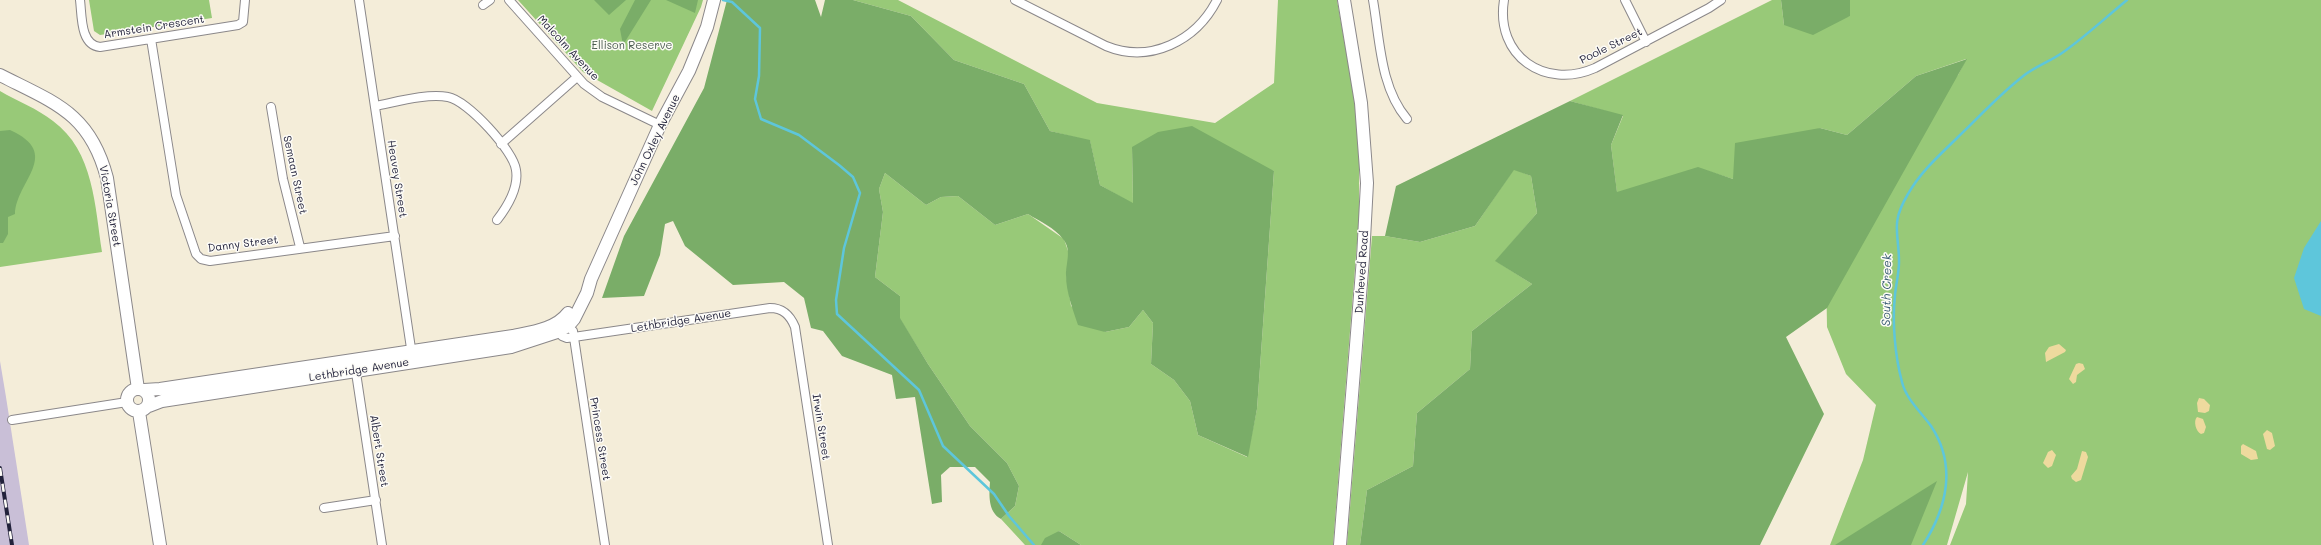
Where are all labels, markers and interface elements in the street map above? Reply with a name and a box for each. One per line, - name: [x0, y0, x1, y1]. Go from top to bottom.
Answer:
- street label: Armstein Crescent: [103, 13, 205, 41]
- street label: Malcolm Avenue: [534, 13, 602, 83]
- street label: Poole Street: [1578, 25, 1644, 67]
- park label: Ellison Reserve: [592, 39, 672, 53]
- street label: John Oxley Avenue: [627, 92, 683, 188]
- street label: Semaan Street: [280, 134, 310, 216]
- street label: Heavey Street: [384, 139, 410, 219]
- street label: Victoria Street: [96, 164, 124, 248]
- street label: Dunheved Road: [1353, 230, 1371, 314]
- street label: Danny Street: [207, 233, 279, 255]
- water label: South Creek: [1879, 254, 1895, 326]
- street label: Lethbridge Avenue: [630, 307, 732, 335]
- street label: Lethbridge Avenue: [308, 356, 410, 384]
- street label: Irwin Street: [809, 393, 833, 461]
- street label: Princess Street: [587, 396, 613, 482]
- street label: Albert Street: [367, 414, 391, 488]

